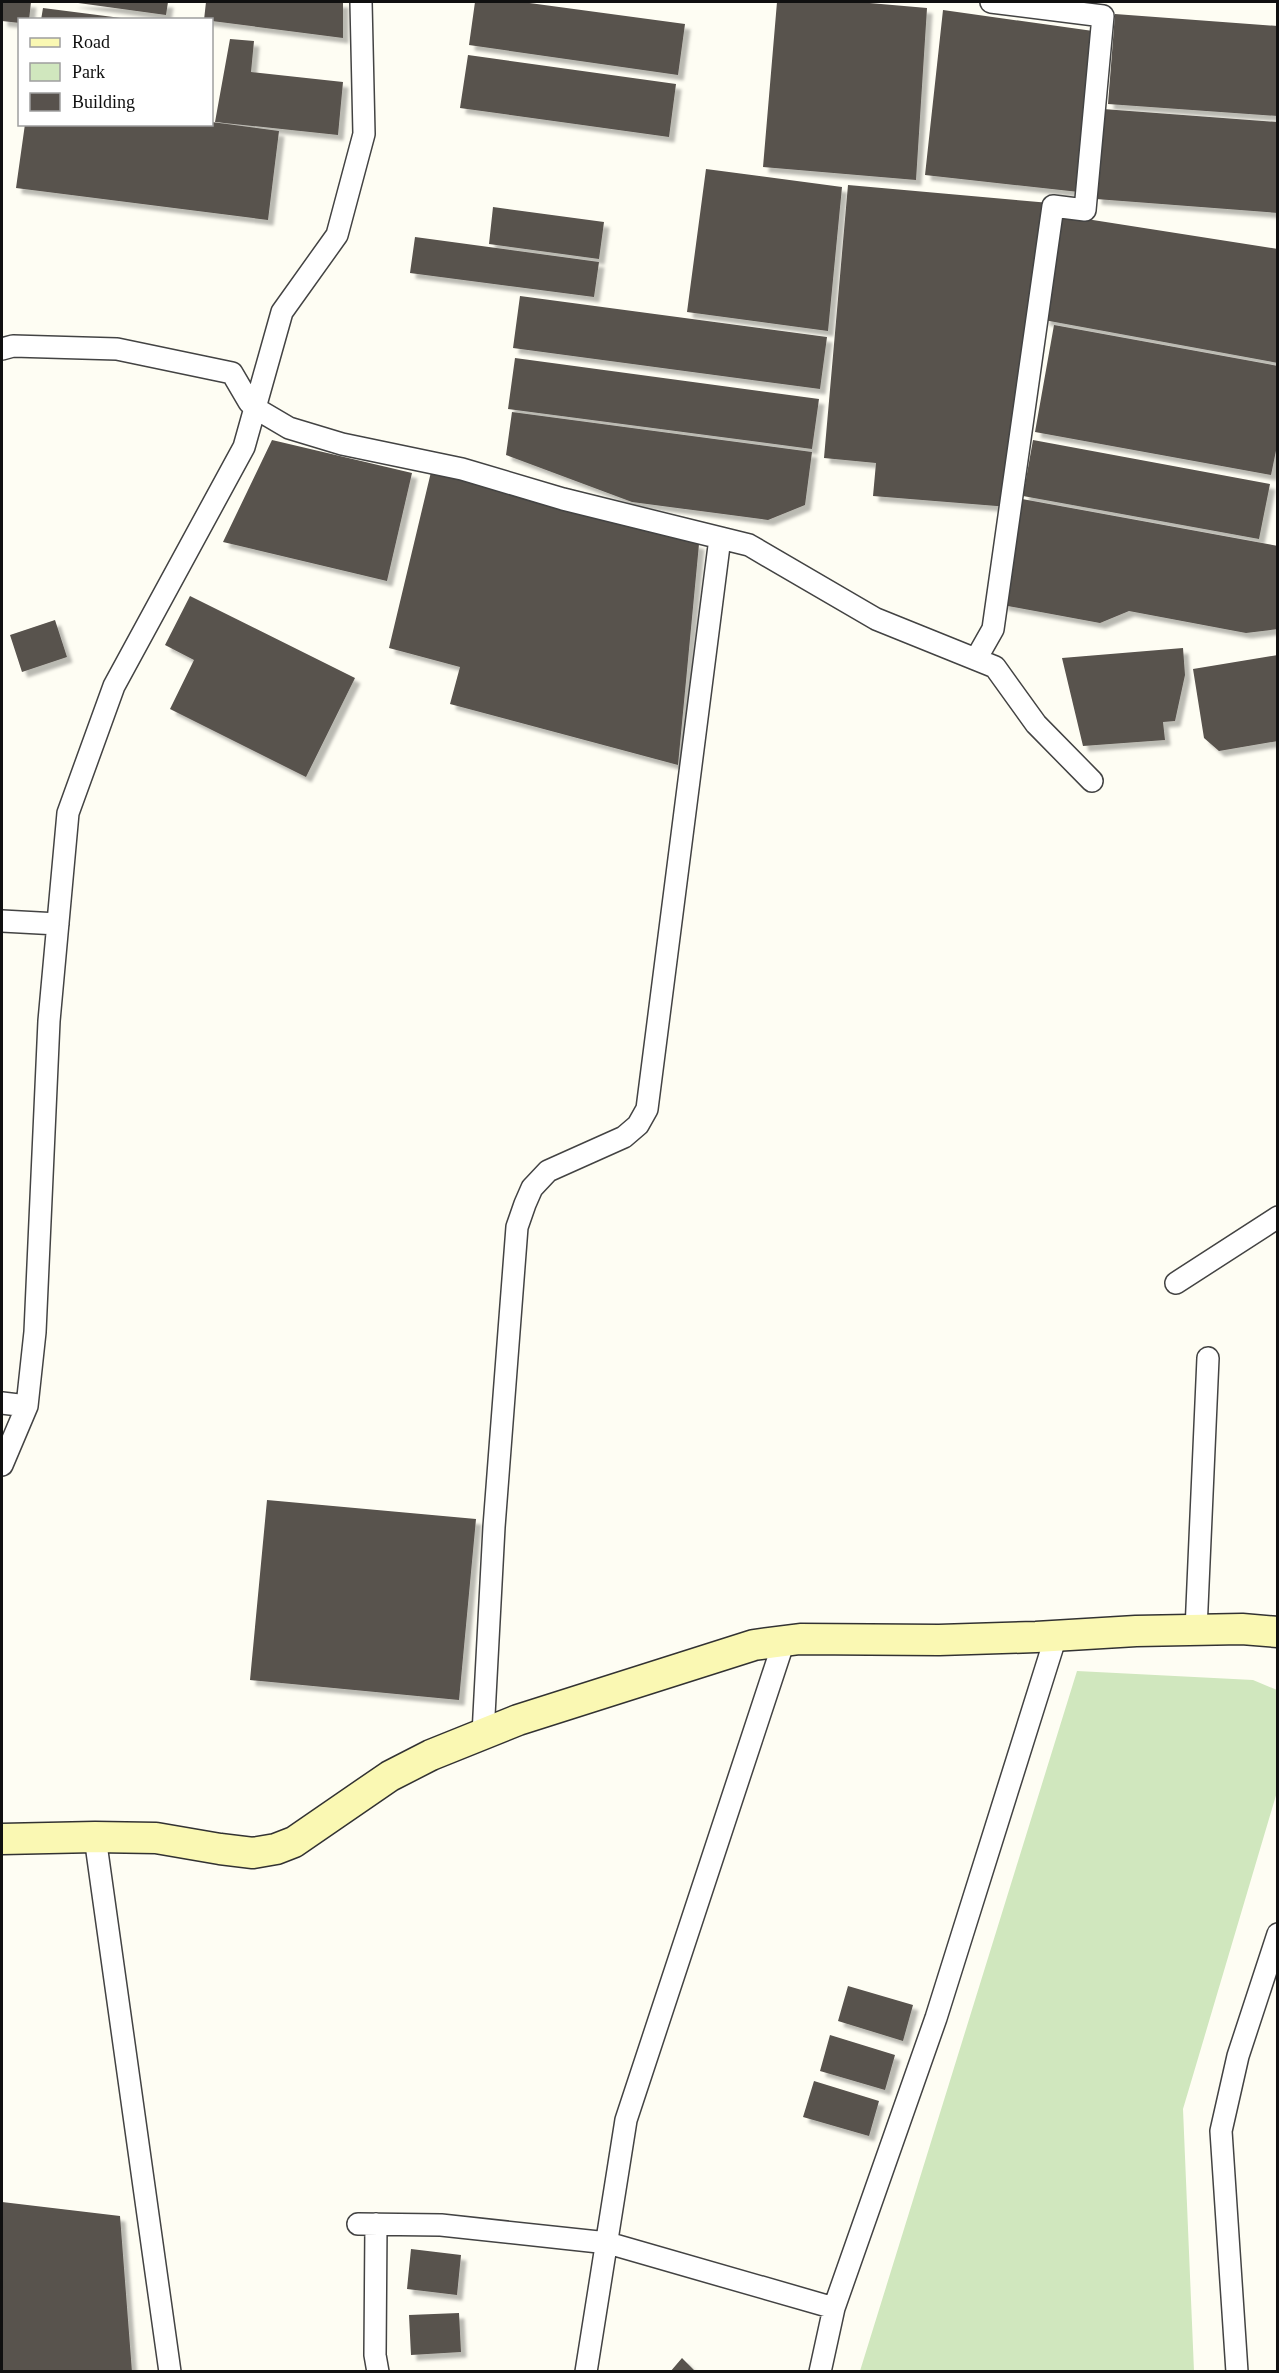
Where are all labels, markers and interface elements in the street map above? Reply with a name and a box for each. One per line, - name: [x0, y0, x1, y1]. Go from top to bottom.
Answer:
- legend: [18, 18, 213, 126]
- text: Road: [72, 32, 110, 52]
- text: Park: [72, 62, 105, 82]
- text: Building: [72, 92, 135, 112]

